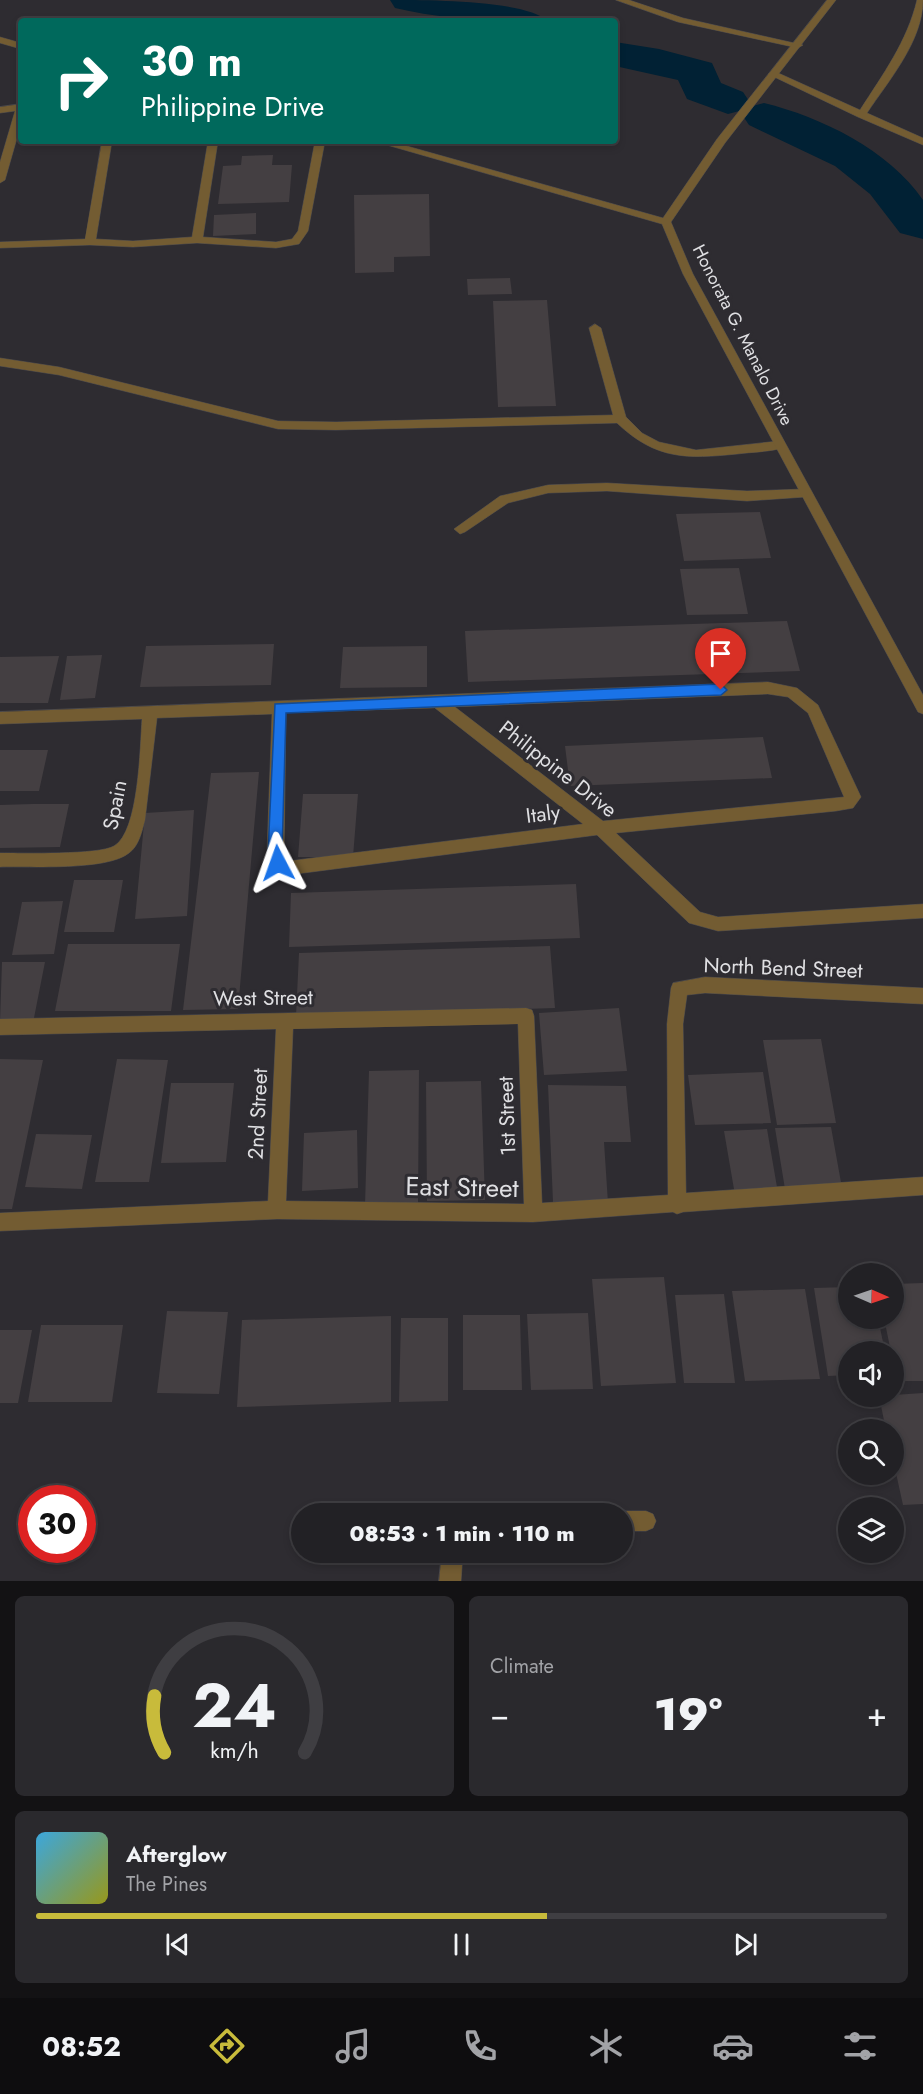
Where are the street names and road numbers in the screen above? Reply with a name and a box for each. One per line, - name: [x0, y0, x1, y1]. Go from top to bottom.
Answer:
- street label: Honorata G. Manalo Drive: [686, 240, 800, 430]
- street label: Philippine Drive: [493, 713, 624, 825]
- street label: Spain: [95, 778, 135, 832]
- street label: Italy: [524, 797, 563, 831]
- street label: North Bend Street: [703, 950, 863, 986]
- street label: West Street: [213, 982, 313, 1014]
- street label: 2nd Street: [241, 1068, 275, 1160]
- street label: 1st Street: [491, 1076, 523, 1156]
- street label: East Street: [405, 1167, 520, 1207]

